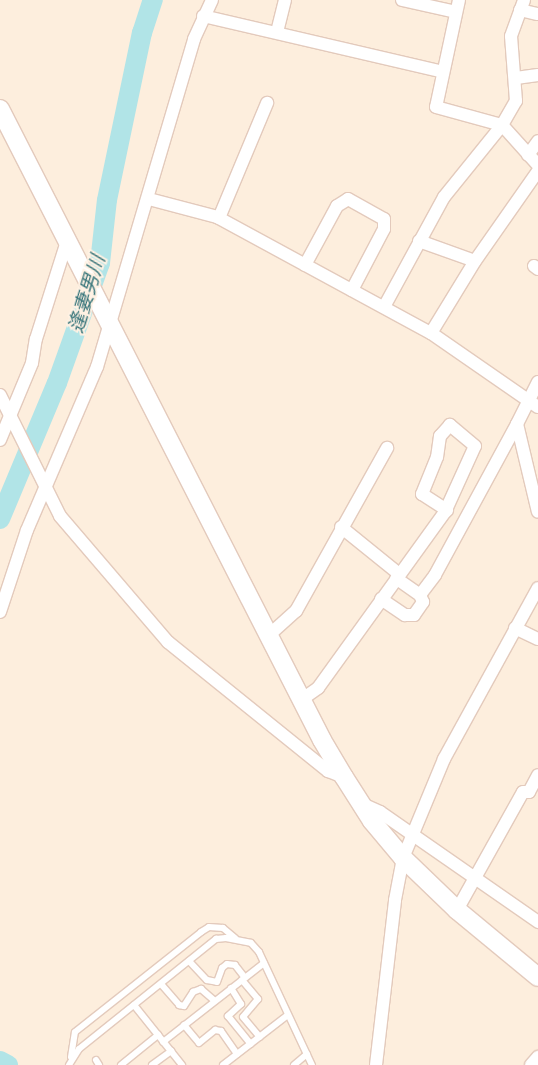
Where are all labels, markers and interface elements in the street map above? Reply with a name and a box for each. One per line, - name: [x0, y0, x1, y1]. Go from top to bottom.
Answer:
- water label: 逢妻男川: [64, 252, 110, 336]

